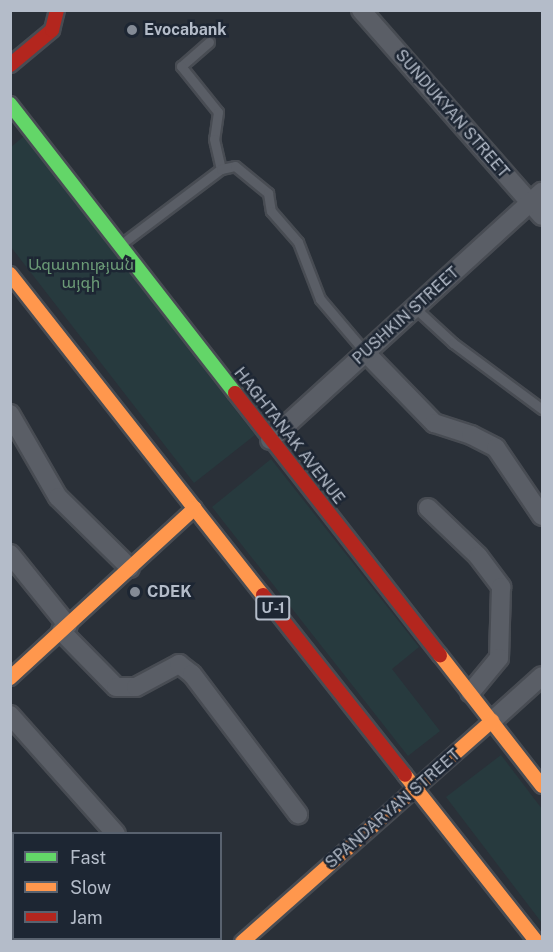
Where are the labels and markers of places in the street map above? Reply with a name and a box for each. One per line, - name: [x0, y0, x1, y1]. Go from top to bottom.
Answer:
- place label: Evocabank: [144, 20, 226, 40]
- marker: Evocabank: [125, 23, 139, 37]
- place label: CDEK: [147, 582, 192, 602]
- marker: CDEK: [128, 585, 142, 599]

